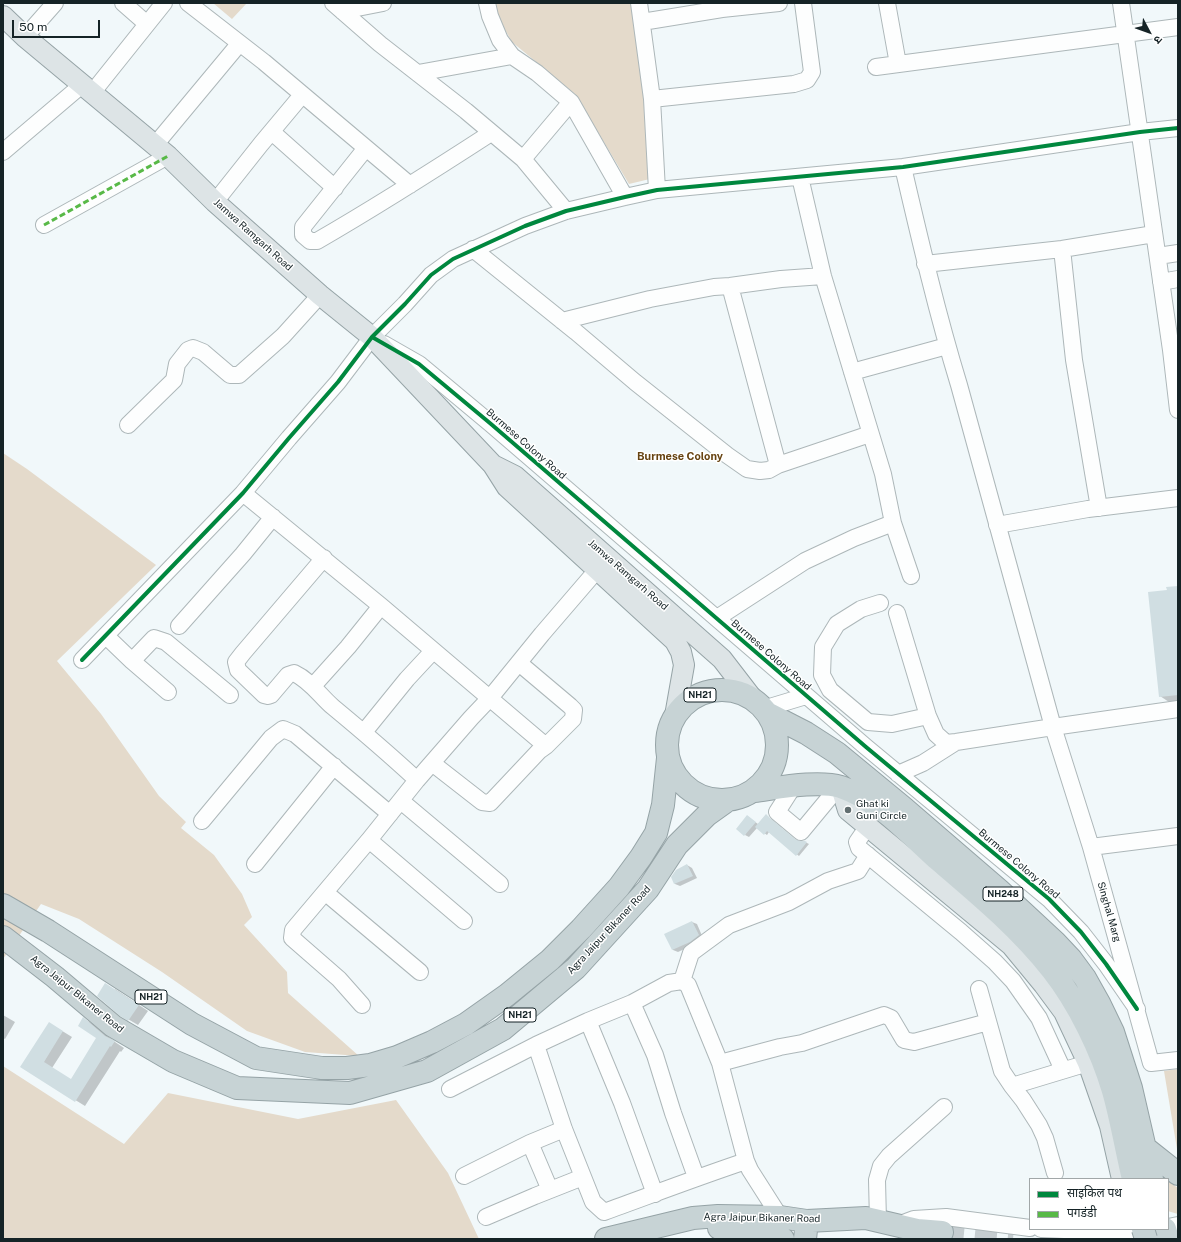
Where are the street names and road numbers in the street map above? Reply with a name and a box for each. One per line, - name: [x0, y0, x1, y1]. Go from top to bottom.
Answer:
- street label: Jamwa Ramgarh Road: [211, 196, 295, 274]
- street label: Burmese Colony Road: [484, 406, 568, 482]
- street label: Jamwa Ramgarh Road: [586, 537, 670, 613]
- street label: Burmese Colony Road: [729, 617, 813, 693]
- road number: NH21: [684, 688, 716, 702]
- street label: Burmese Colony Road: [976, 827, 1062, 901]
- street label: Singhal Marg: [1095, 880, 1123, 944]
- street label: Agra Jaipur Bikaner Road: [565, 883, 653, 977]
- road number: NH248: [983, 887, 1023, 901]
- street label: Agra Jaipur Bikaner Road: [28, 953, 126, 1035]
- road number: NH21: [135, 990, 167, 1004]
- road number: NH21: [504, 1008, 536, 1022]
- street label: Agra Jaipur Bikaner Road: [704, 1211, 820, 1225]

